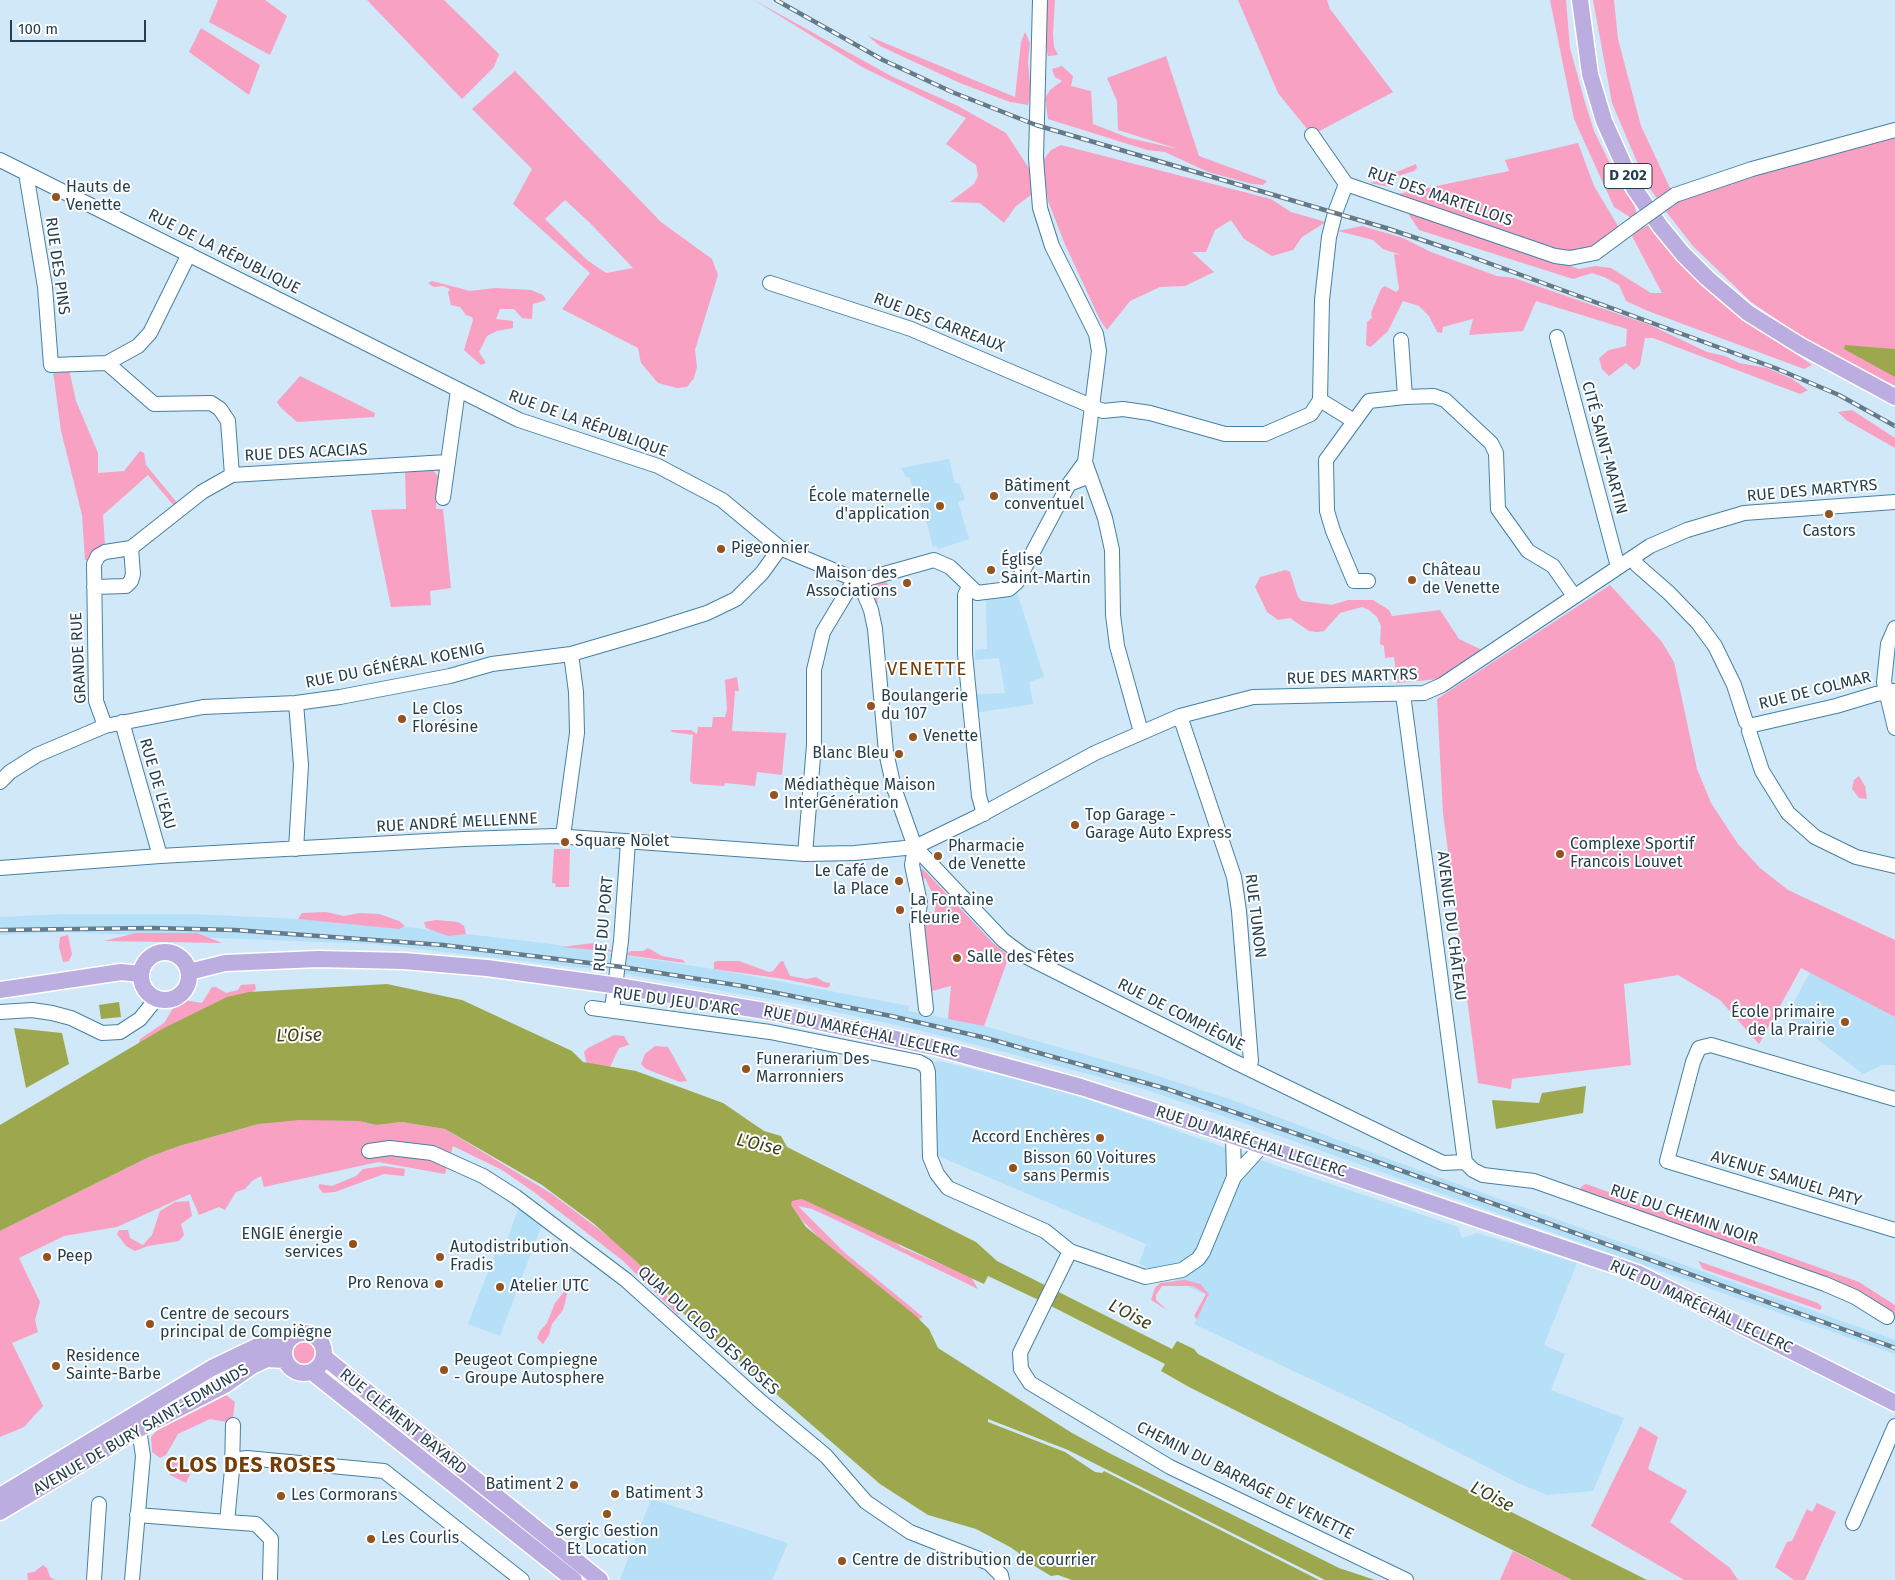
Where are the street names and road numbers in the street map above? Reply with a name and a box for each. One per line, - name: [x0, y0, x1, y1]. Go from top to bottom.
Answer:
- street label: RUE DES MARTELLOIS: [1365, 163, 1515, 231]
- road number: D 202: [1604, 164, 1652, 188]
- street label: RUE DE LA RÉPUBLIQUE: [145, 205, 303, 299]
- street label: RUE DES PINS: [41, 216, 73, 316]
- street label: RUE DES CARREAUX: [871, 289, 1007, 357]
- street label: CITÉ SAINT-MARTIN: [1577, 379, 1631, 517]
- street label: RUE DE LA RÉPUBLIQUE: [506, 386, 670, 462]
- street label: RUE DES ACACIAS: [244, 440, 368, 466]
- street label: RUE DES MARTYRS: [1746, 476, 1878, 506]
- street label: GRANDE RUE: [67, 612, 91, 704]
- street label: RUE DU GÉNÉRAL KOENIG: [304, 639, 486, 693]
- street label: RUE DES MARTYRS: [1286, 665, 1418, 689]
- street label: RUE DE COLMAR: [1757, 668, 1873, 714]
- street label: RUE DE L'EAU: [135, 736, 179, 832]
- street label: RUE ANDRÉ MELLENNE: [376, 809, 538, 837]
- street label: AVENUE DU CHÂTEAU: [1432, 850, 1470, 1002]
- street label: RUE TUNON: [1240, 873, 1270, 959]
- street label: RUE DU PORT: [590, 875, 618, 973]
- street label: RUE DE COMPIÈGNE: [1114, 975, 1248, 1055]
- street label: RUE DU JEU D'ARC: [612, 984, 740, 1020]
- street label: RUE DU MARÉCHAL LECLERC: [762, 1002, 960, 1062]
- street label: RUE DU MARÉCHAL LECLERC: [1153, 1102, 1349, 1182]
- street label: AVENUE SAMUEL PATY: [1709, 1147, 1863, 1211]
- street label: RUE DU CHEMIN NOIR: [1607, 1181, 1761, 1249]
- street label: RUE DU MARÉCHAL LECLERC: [1607, 1256, 1795, 1358]
- street label: QUAI DU CLOS DES ROSES: [634, 1263, 782, 1399]
- street label: AVENUE DE BURY SAINT-EDMUNDS: [30, 1360, 252, 1500]
- street label: RUE CLÉMENT BAYARD: [336, 1365, 470, 1479]
- street label: CHEMIN DU BARRAGE DE VENETTE: [1133, 1418, 1357, 1544]

